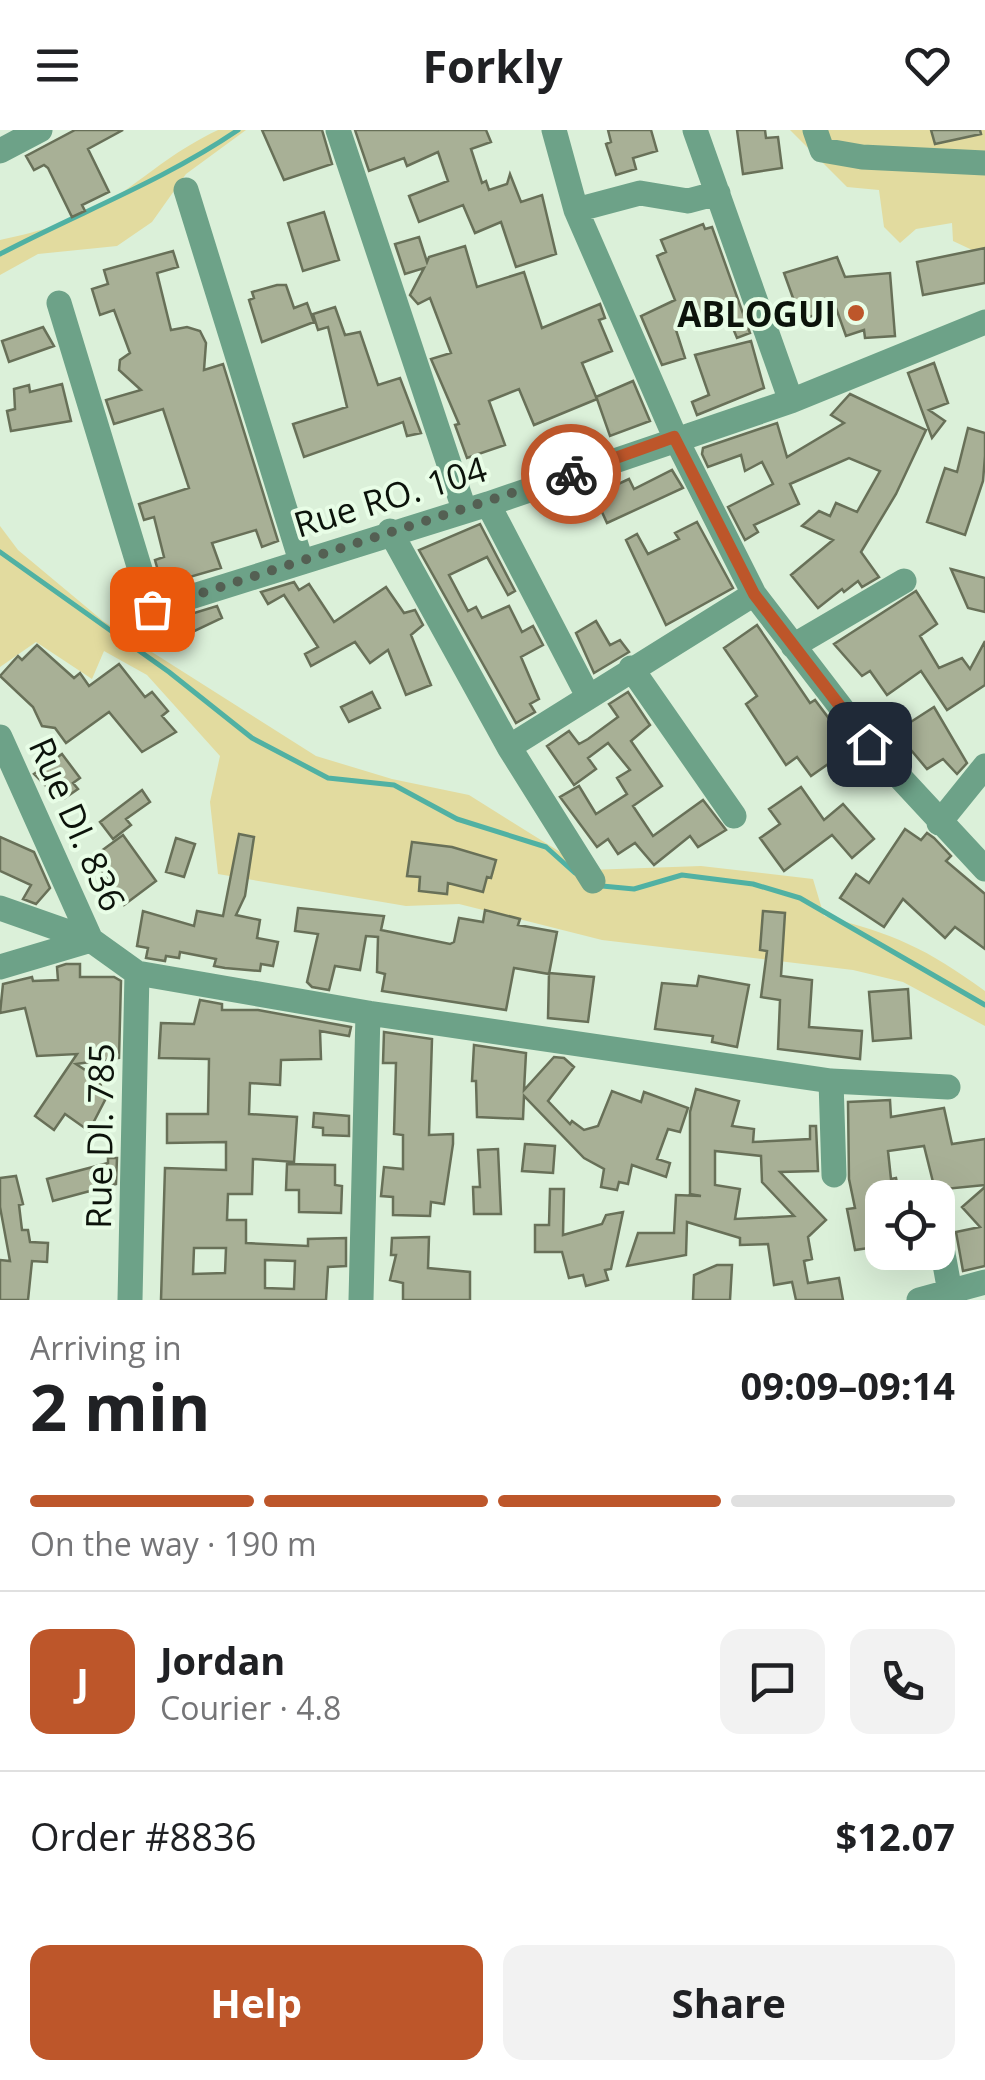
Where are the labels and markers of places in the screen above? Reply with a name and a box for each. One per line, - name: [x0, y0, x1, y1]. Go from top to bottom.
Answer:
- place label: ABLOGUI: [677, 290, 836, 337]
- marker: ABLOGUI: [845, 302, 867, 324]
- pin: [110, 567, 195, 652]
- pin: [827, 702, 912, 787]

